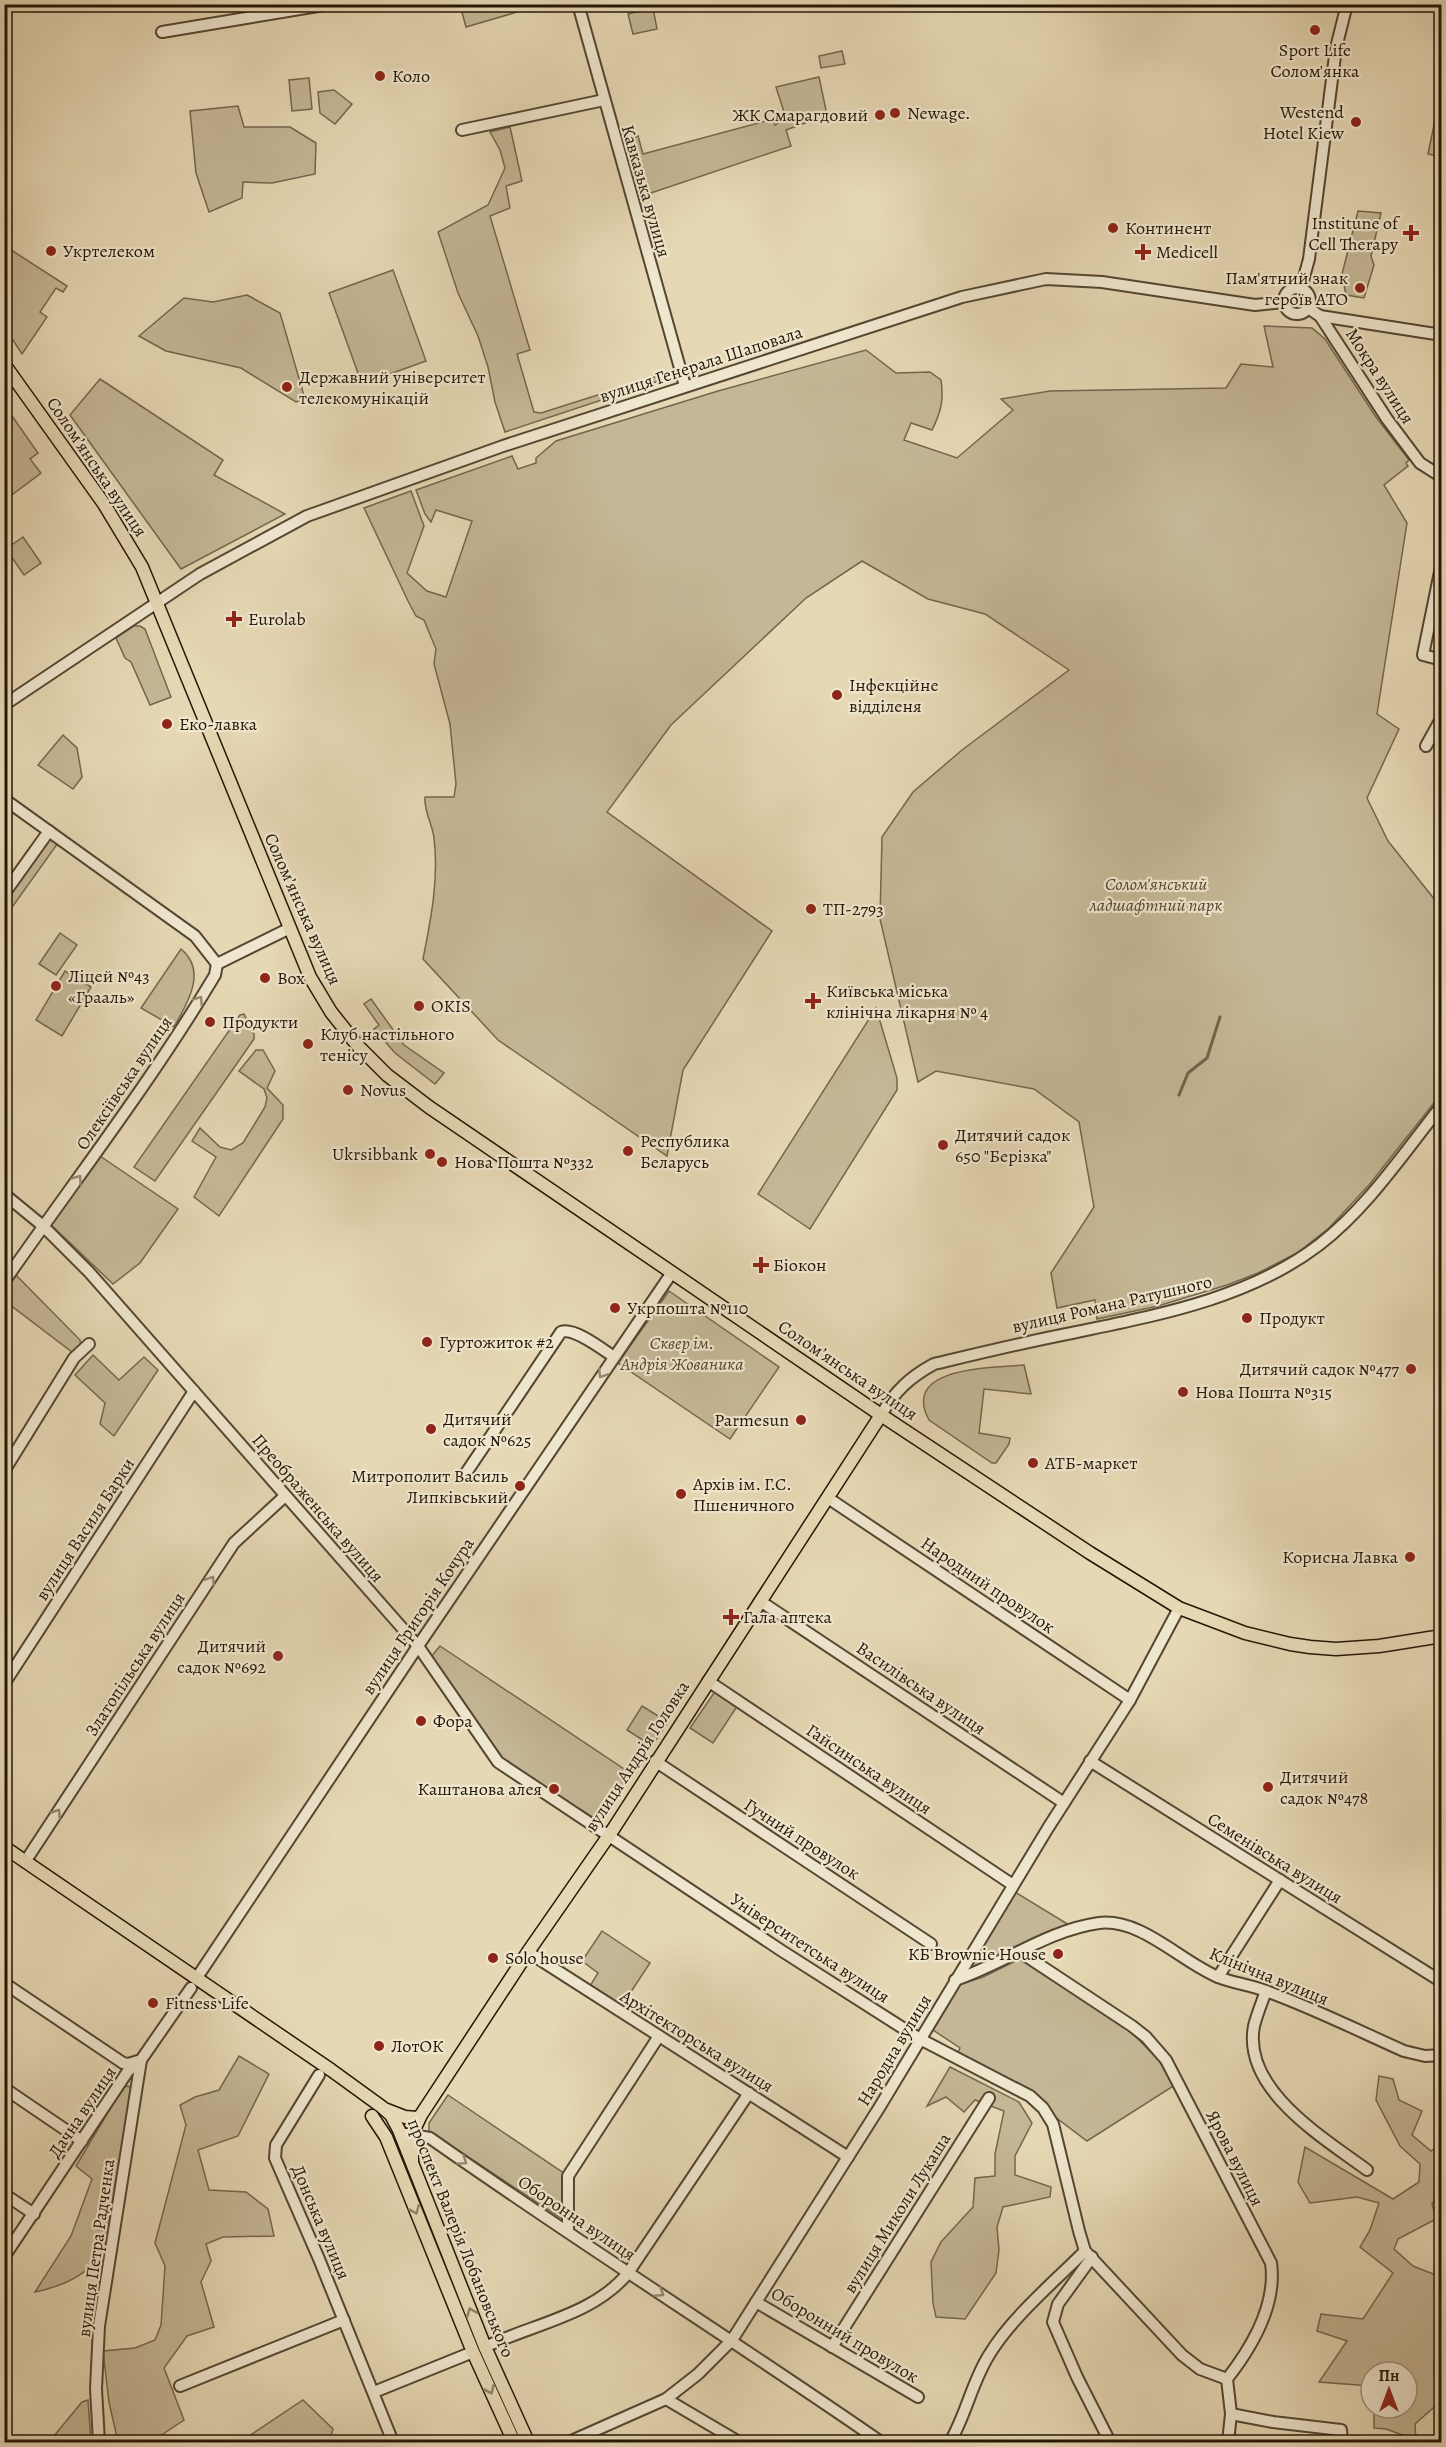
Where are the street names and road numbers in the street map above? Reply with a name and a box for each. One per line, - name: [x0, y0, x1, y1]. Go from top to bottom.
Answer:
- street label: Кавказька вулиця: [616, 122, 676, 260]
- street label: вулиця Генерала Шаповала: [596, 320, 806, 408]
- street label: Мокра вулиця: [1340, 324, 1420, 428]
- street label: Соломʼянська вулиця: [41, 392, 153, 542]
- street label: Соломʼянська вулиця: [259, 829, 347, 989]
- street label: Олексіївська вулиця: [70, 1011, 178, 1155]
- street label: вулиця Романа Ратушного: [1010, 1269, 1214, 1339]
- street label: Соломʼянська вулиця: [773, 1314, 923, 1426]
- street label: Преображенська вулиця: [247, 1428, 389, 1588]
- street label: вулиця Василя Барки: [30, 1453, 140, 1605]
- street label: Народний провулок: [916, 1531, 1060, 1639]
- street label: вулиця Григорія Кочура: [356, 1532, 480, 1699]
- street label: Златопільська вулиця: [79, 1587, 191, 1741]
- street label: Василівська вулиця: [852, 1636, 990, 1740]
- street label: вулиця Андрія Головка: [579, 1675, 695, 1836]
- street label: Гайсинська вулиця: [801, 1718, 937, 1820]
- street label: Гучний провулок: [739, 1793, 865, 1885]
- street label: Семенівська вулиця: [1203, 1807, 1347, 1909]
- street label: Університетська вулиця: [726, 1887, 894, 2009]
- street label: Клінічна вулиця: [1206, 1941, 1332, 2011]
- street label: Архітекторська вулиця: [615, 1983, 778, 2098]
- street label: Народна вулиця: [851, 1990, 937, 2110]
- street label: Дачна вулиця: [43, 2061, 121, 2163]
- street label: Ярова вулиця: [1200, 2106, 1270, 2210]
- street label: проспект Валерія Лобановського: [402, 2115, 520, 2361]
- street label: вулиця Миколи Лукаша: [838, 2128, 957, 2298]
- street label: вулиця Петра Радченка: [72, 2157, 120, 2339]
- street label: Донська вулиця: [286, 2161, 356, 2283]
- street label: Оборонна вулиця: [513, 2170, 641, 2266]
- street label: Оборонний провулок: [767, 2281, 923, 2389]

